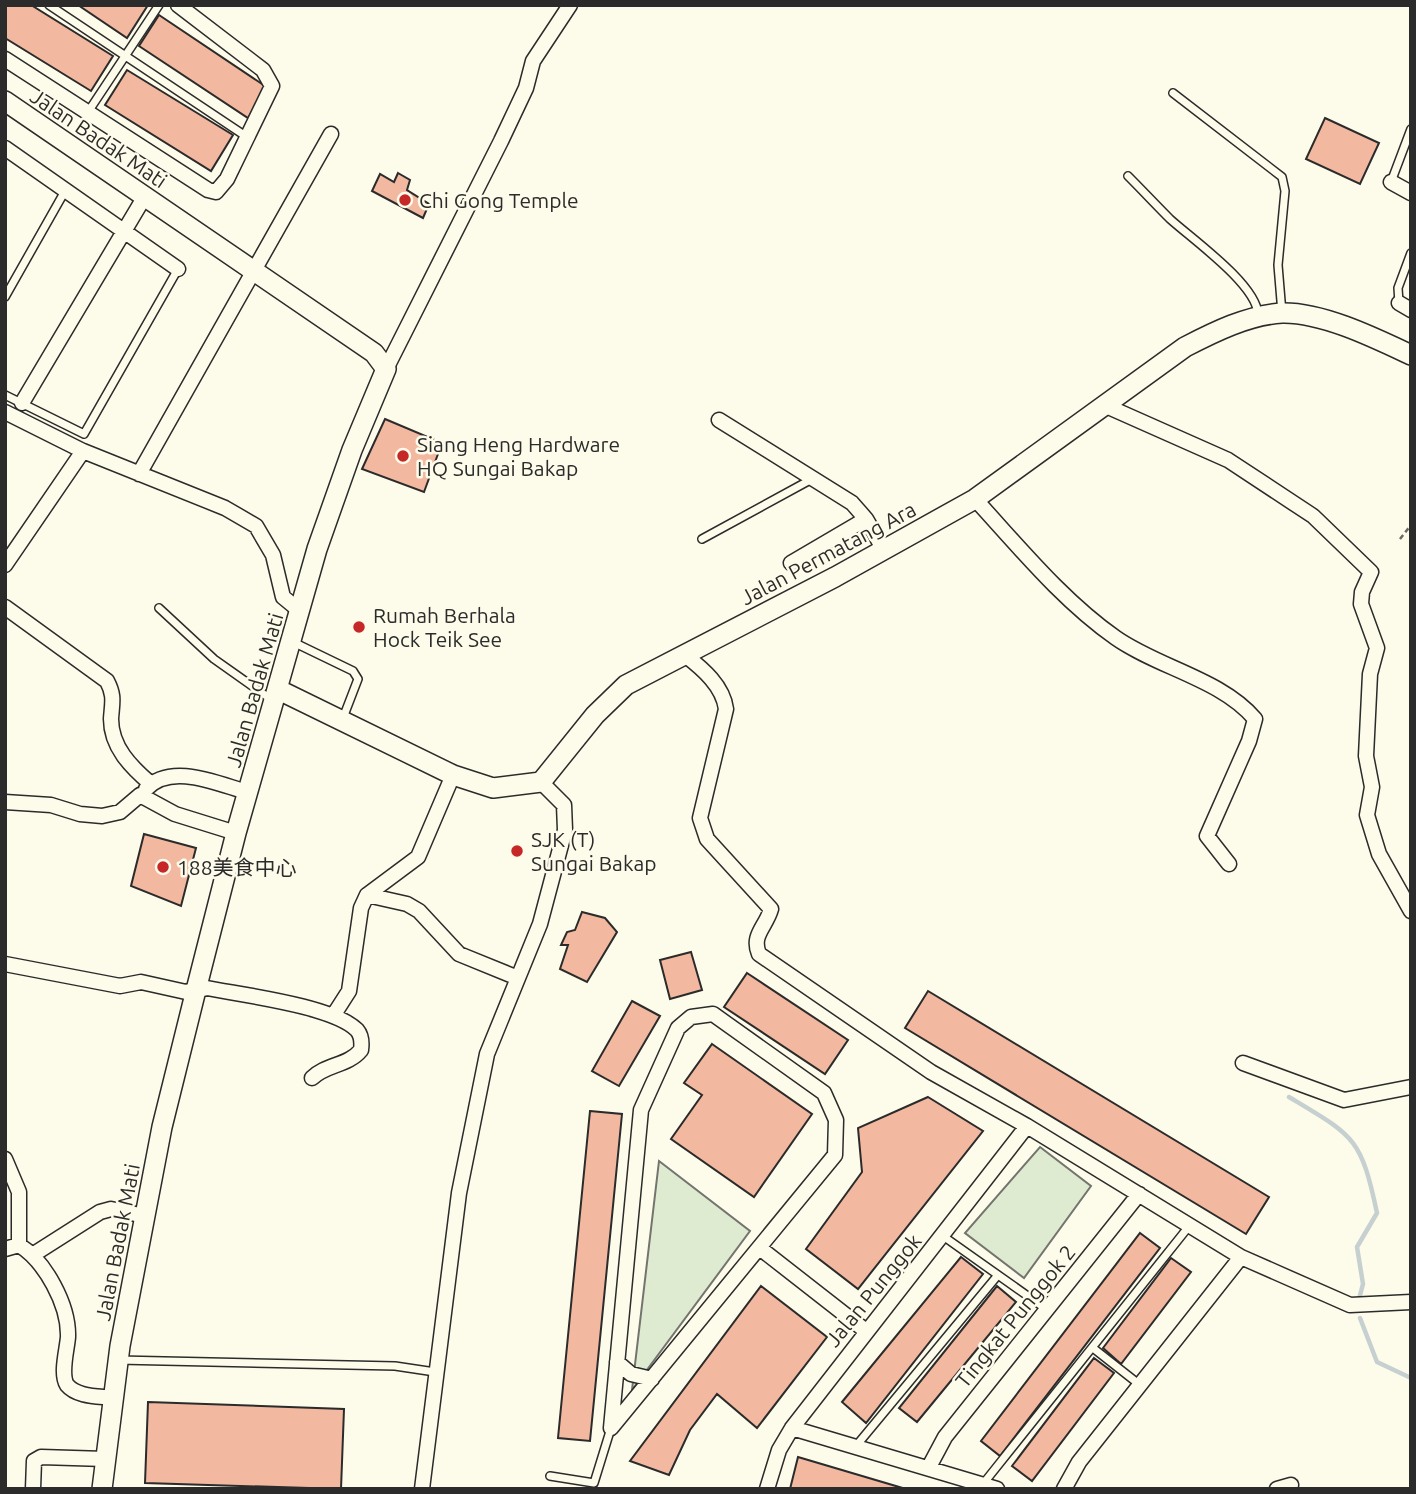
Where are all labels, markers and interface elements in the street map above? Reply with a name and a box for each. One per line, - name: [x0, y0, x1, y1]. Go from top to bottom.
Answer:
- street label: Jalan Badak Mati: [26, 84, 172, 192]
- place label: Chi Gong Temple: [419, 188, 579, 212]
- marker: Chi Gong Temple: [397, 192, 413, 208]
- place label: Siang Heng Hardware HQ Sungai Bakap: [417, 432, 620, 480]
- marker: Siang Heng Hardware HQ Sungai Bakap: [395, 448, 411, 464]
- street label: Jalan Permatang Ara: [736, 497, 920, 609]
- place label: Rumah Berhala Hock Teik See: [373, 603, 516, 651]
- street label: Jalan Badak Mati: [221, 610, 287, 770]
- marker: Rumah Berhala Hock Teik See: [351, 619, 367, 635]
- place label: SJK (T) Sungai Bakap: [531, 827, 657, 875]
- marker: SJK (T) Sungai Bakap: [509, 843, 525, 859]
- place label: 188美食中心: [177, 855, 297, 879]
- marker: 188美食中心: [155, 859, 171, 875]
- street label: Jalan Badak Mati: [90, 1162, 144, 1322]
- street label: Jalan Punggok: [820, 1229, 926, 1351]
- street label: Tingkat Punggok 2: [950, 1240, 1080, 1392]

